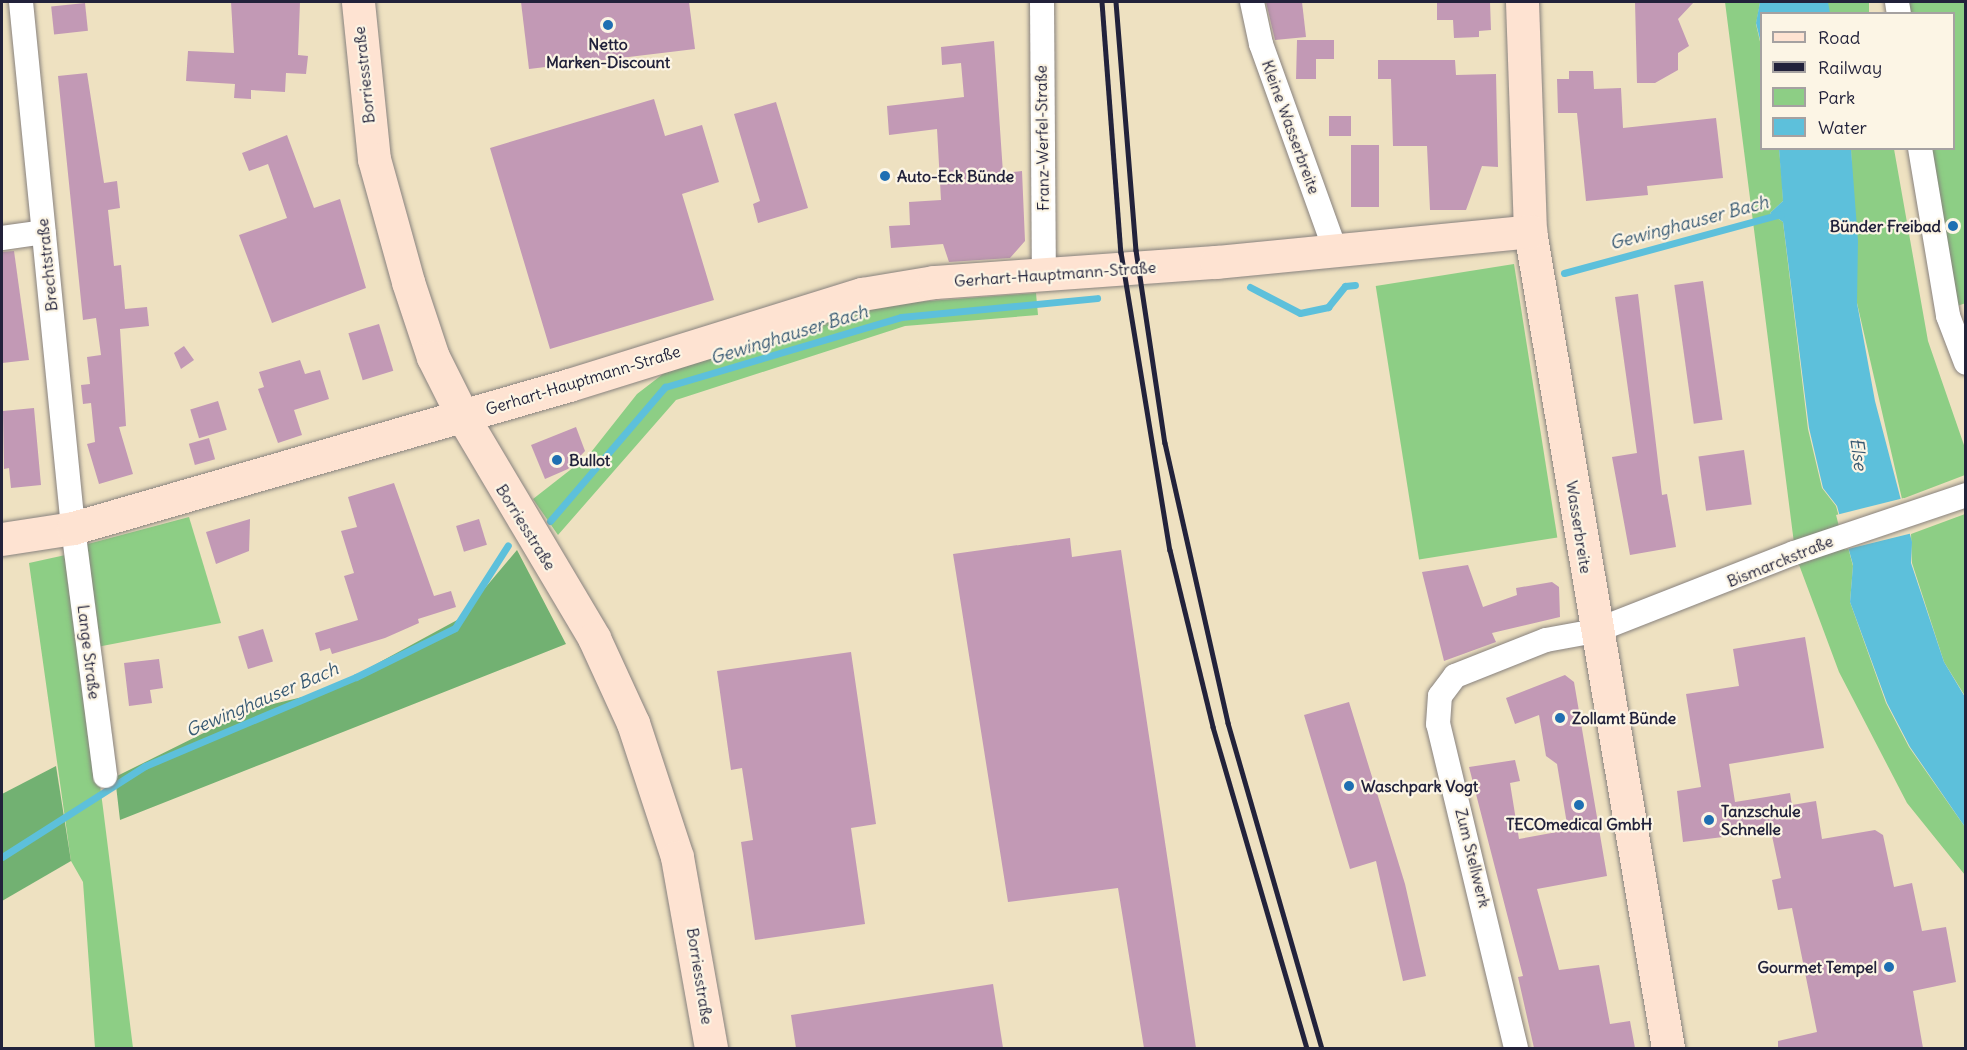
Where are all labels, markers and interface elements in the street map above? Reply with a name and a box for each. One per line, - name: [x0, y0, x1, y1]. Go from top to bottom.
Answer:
- legend: [1760, 12, 1955, 150]
- marker: Netto Marken-Discount: [601, 18, 615, 32]
- street label: Borriesstraße: [349, 26, 379, 124]
- text: Road: [1818, 26, 1860, 49]
- place label: Netto Marken-Discount: [546, 34, 670, 72]
- text: Railway: [1818, 56, 1882, 79]
- street label: Kleine Wasserbreite: [1258, 57, 1324, 197]
- street label: Franz-Werfel-Straße: [1031, 65, 1053, 211]
- text: Park: [1818, 86, 1855, 109]
- text: Water: [1818, 116, 1867, 139]
- place label: Auto-Eck Bünde: [897, 166, 1014, 186]
- marker: Auto-Eck Bünde: [878, 169, 892, 183]
- water label: Gewinghauser Bach: [1607, 191, 1771, 255]
- place label: Bünder Freibad: [1830, 216, 1941, 236]
- street label: Brechtstraße: [33, 218, 61, 312]
- marker: Bünder Freibad: [1946, 219, 1960, 233]
- street label: Gerhart-Hauptmann-Straße: [953, 257, 1157, 291]
- water label: Gewinghauser Bach: [708, 301, 870, 369]
- street label: Gerhart-Hauptmann-Straße: [483, 341, 683, 419]
- water label: Else: [1845, 436, 1871, 472]
- place label: Bullot: [569, 450, 610, 470]
- marker: Bullot: [550, 453, 564, 467]
- street label: Wasserbreite: [1562, 479, 1596, 575]
- street label: Borriesstraße: [492, 481, 560, 573]
- street label: Bismarckstraße: [1724, 531, 1836, 591]
- street label: Lange Straße: [74, 604, 104, 700]
- water label: Gewinghauser Bach: [183, 658, 341, 742]
- place label: Zollamt Bünde: [1572, 708, 1676, 728]
- marker: Zollamt Bünde: [1553, 711, 1567, 725]
- place label: Waschpark Vogt: [1361, 776, 1478, 796]
- marker: Waschpark Vogt: [1342, 779, 1356, 793]
- marker: TECOmedical GmbH: [1572, 798, 1586, 812]
- place label: Tanzschule Schnelle: [1721, 801, 1801, 839]
- street label: Zum Stellwerk: [1451, 806, 1495, 910]
- marker: Tanzschule Schnelle: [1702, 813, 1716, 827]
- place label: TECOmedical GmbH: [1506, 814, 1652, 834]
- street label: Borriesstraße: [683, 926, 717, 1026]
- place label: Gourmet Tempel: [1757, 957, 1877, 977]
- marker: Gourmet Tempel: [1882, 960, 1896, 974]

